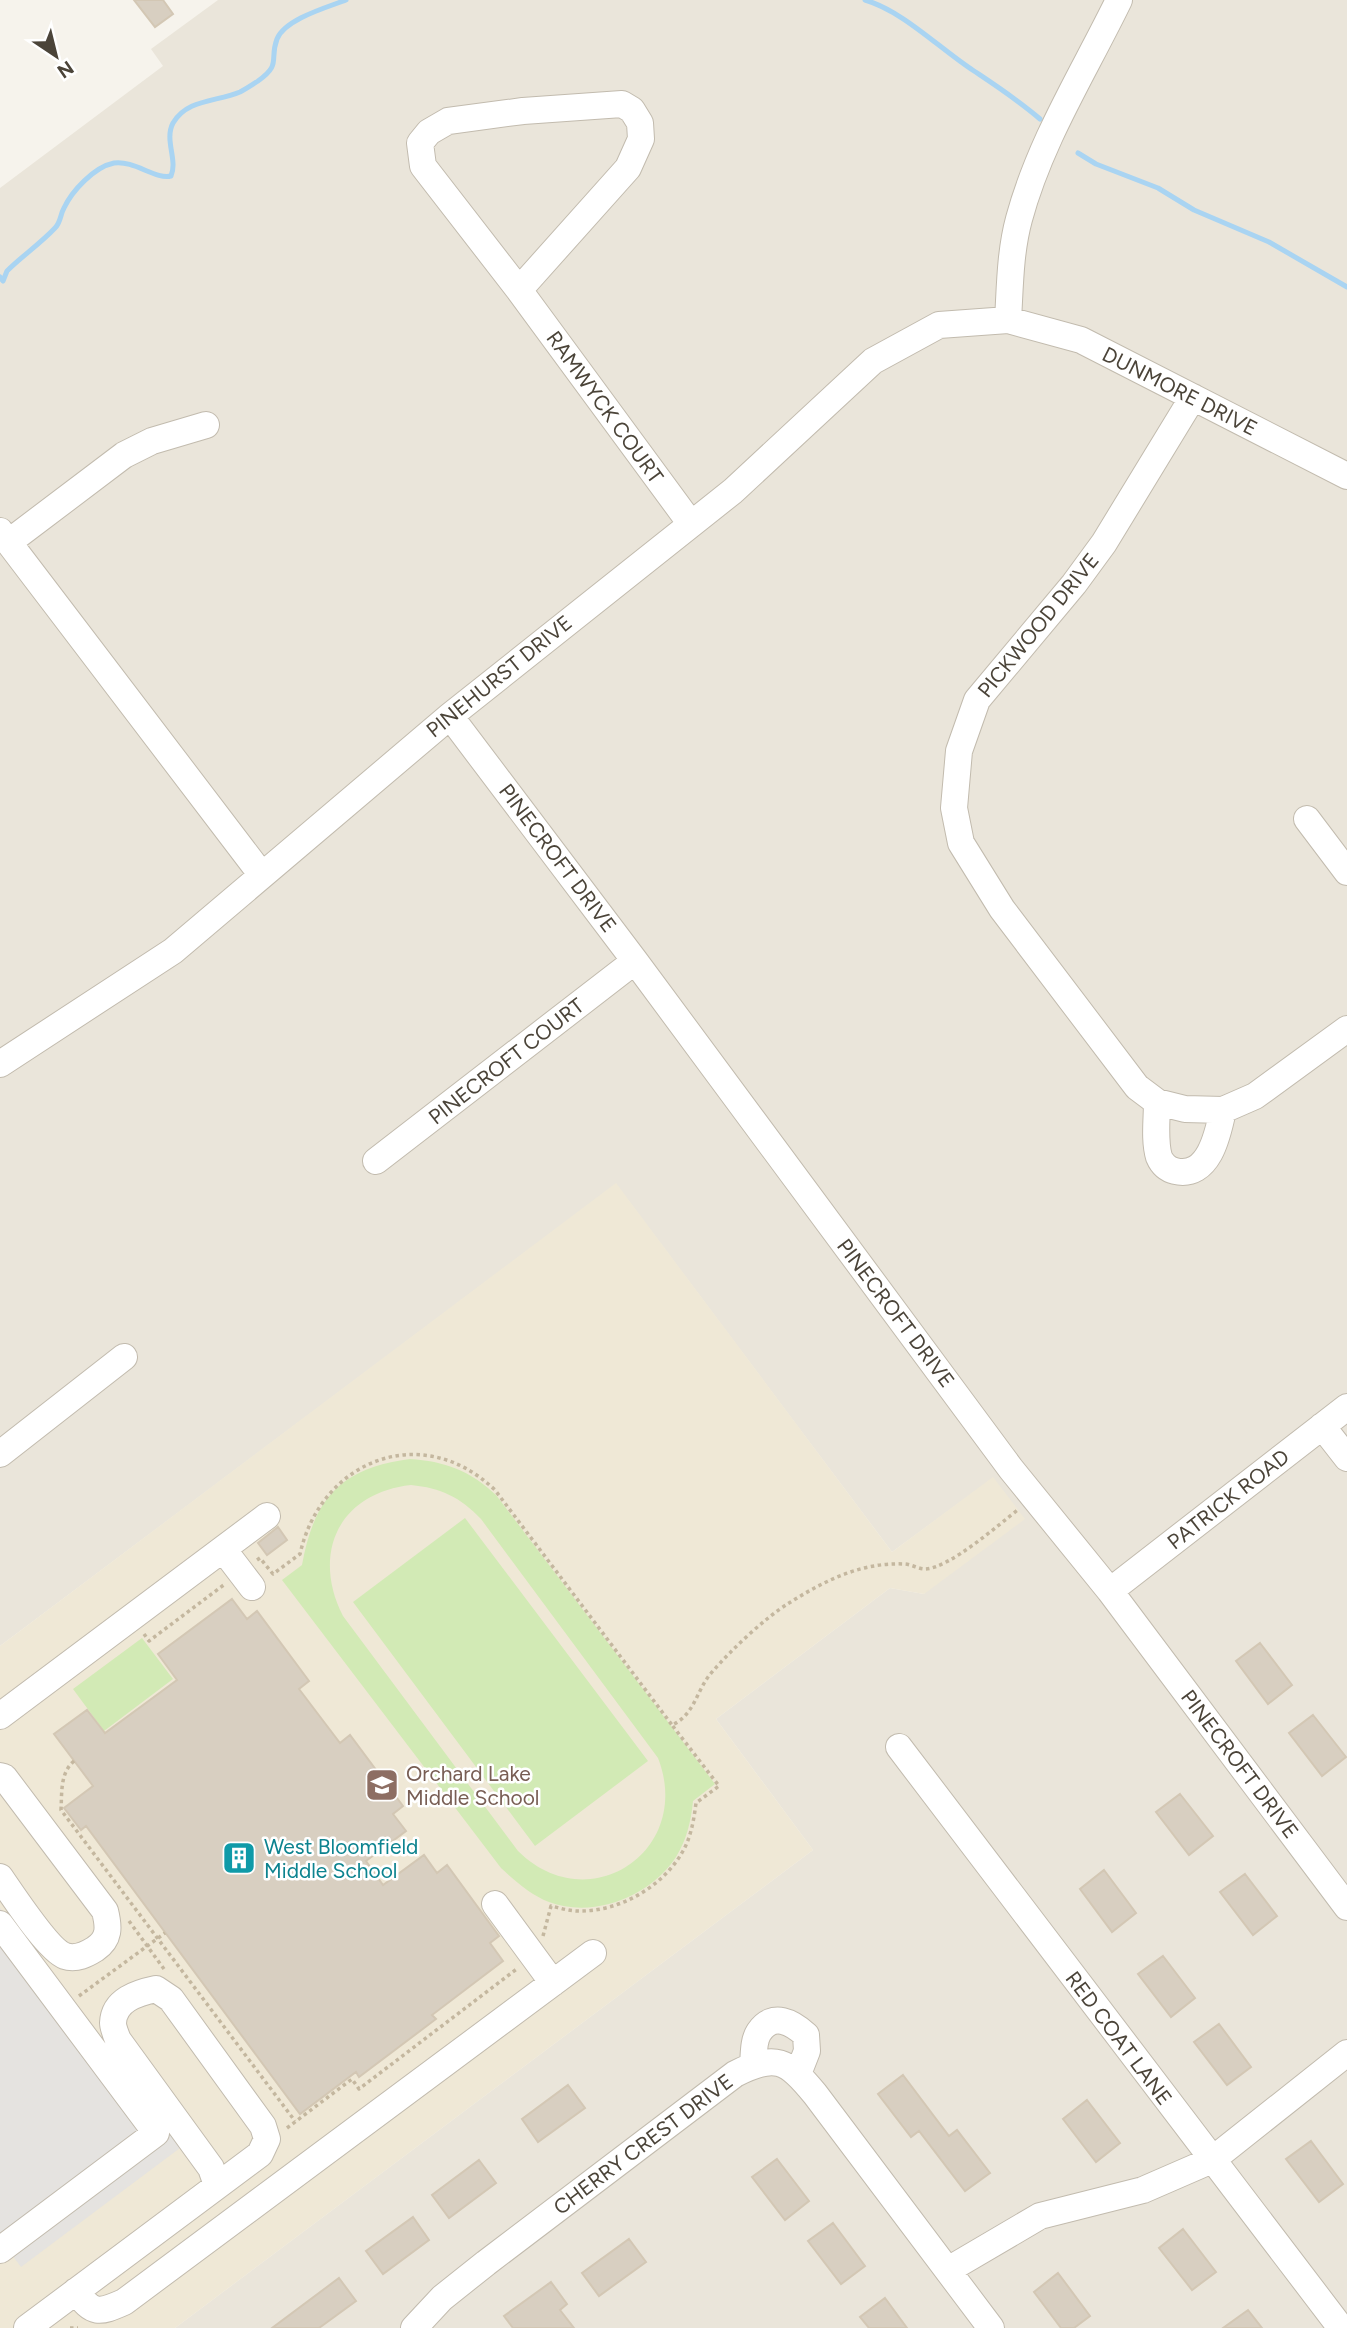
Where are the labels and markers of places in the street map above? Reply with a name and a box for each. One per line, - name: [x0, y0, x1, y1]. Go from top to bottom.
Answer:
- place label: Orchard Lake Middle School: [406, 1761, 539, 1810]
- school or university icon: Orchard Lake Middle School: [363, 1766, 401, 1804]
- place label: West Bloomfield Middle School: [264, 1834, 418, 1883]
- building icon: West Bloomfield Middle School: [220, 1839, 258, 1877]

